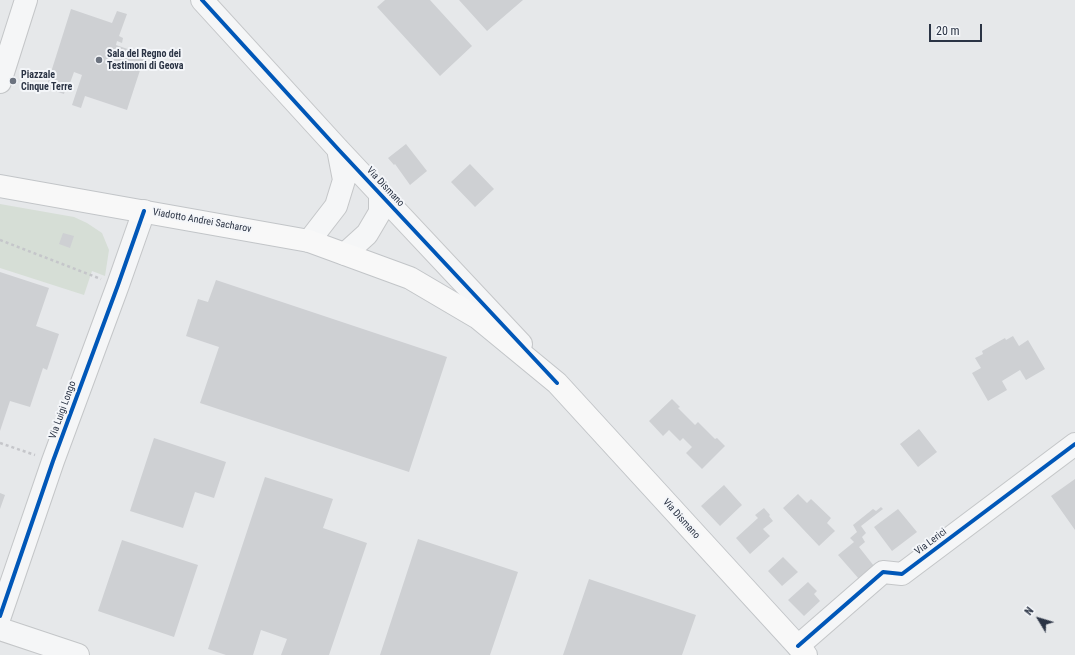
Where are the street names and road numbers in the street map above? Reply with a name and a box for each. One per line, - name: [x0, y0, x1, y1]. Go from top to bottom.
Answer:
- street label: Via Dismano: [364, 165, 406, 209]
- street label: Viadotto Andrei Sacharov: [152, 206, 252, 236]
- street label: Via Luigi Longo: [47, 379, 79, 441]
- street label: Via Dismano: [660, 497, 702, 541]
- street label: Via Lerici: [913, 526, 949, 558]

